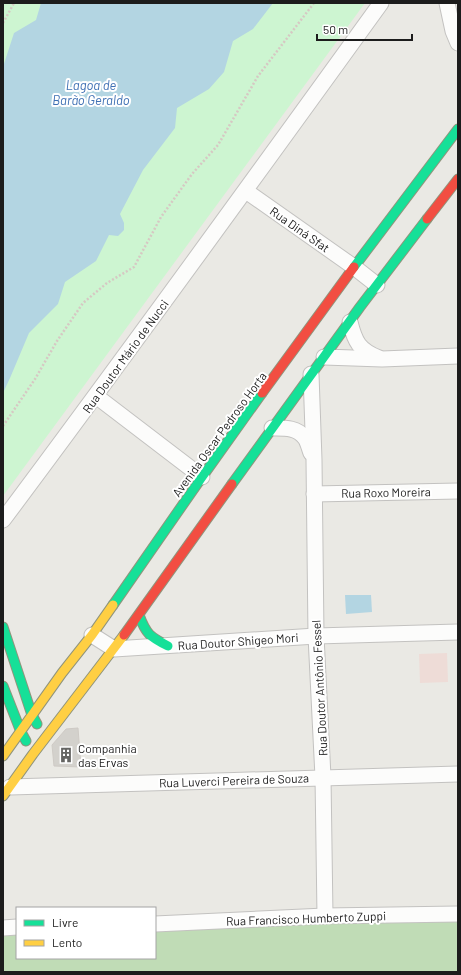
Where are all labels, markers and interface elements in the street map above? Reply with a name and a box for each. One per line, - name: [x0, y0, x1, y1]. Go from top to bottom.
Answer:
- scale bar: [317, 16, 412, 42]
- text: 50 m: [323, 22, 348, 36]
- water label: Lagoa de Barão Geraldo: [52, 77, 130, 108]
- street label: Rua Diná Sfat: [268, 203, 332, 255]
- street label: Rua Doutor Mário de Nucci: [79, 297, 171, 415]
- street label: Avenida Oscar Pedroso Horta: [169, 369, 269, 499]
- street label: Rua Roxo Moreira: [341, 484, 431, 500]
- street label: Rua Doutor Antônio Fessel: [308, 620, 330, 756]
- street label: Rua Doutor Shigeo Mori: [177, 630, 299, 652]
- place label: Companhia das Ervas: [78, 741, 137, 769]
- building icon: Companhia das Ervas: [57, 746, 75, 764]
- street label: Rua Luverci Pereira de Souza: [159, 770, 309, 790]
- legend: [16, 907, 156, 959]
- street label: Rua Francisco Humberto Zuppi: [226, 908, 386, 928]
- text: Livre: [52, 915, 78, 929]
- text: Lento: [52, 935, 82, 949]

